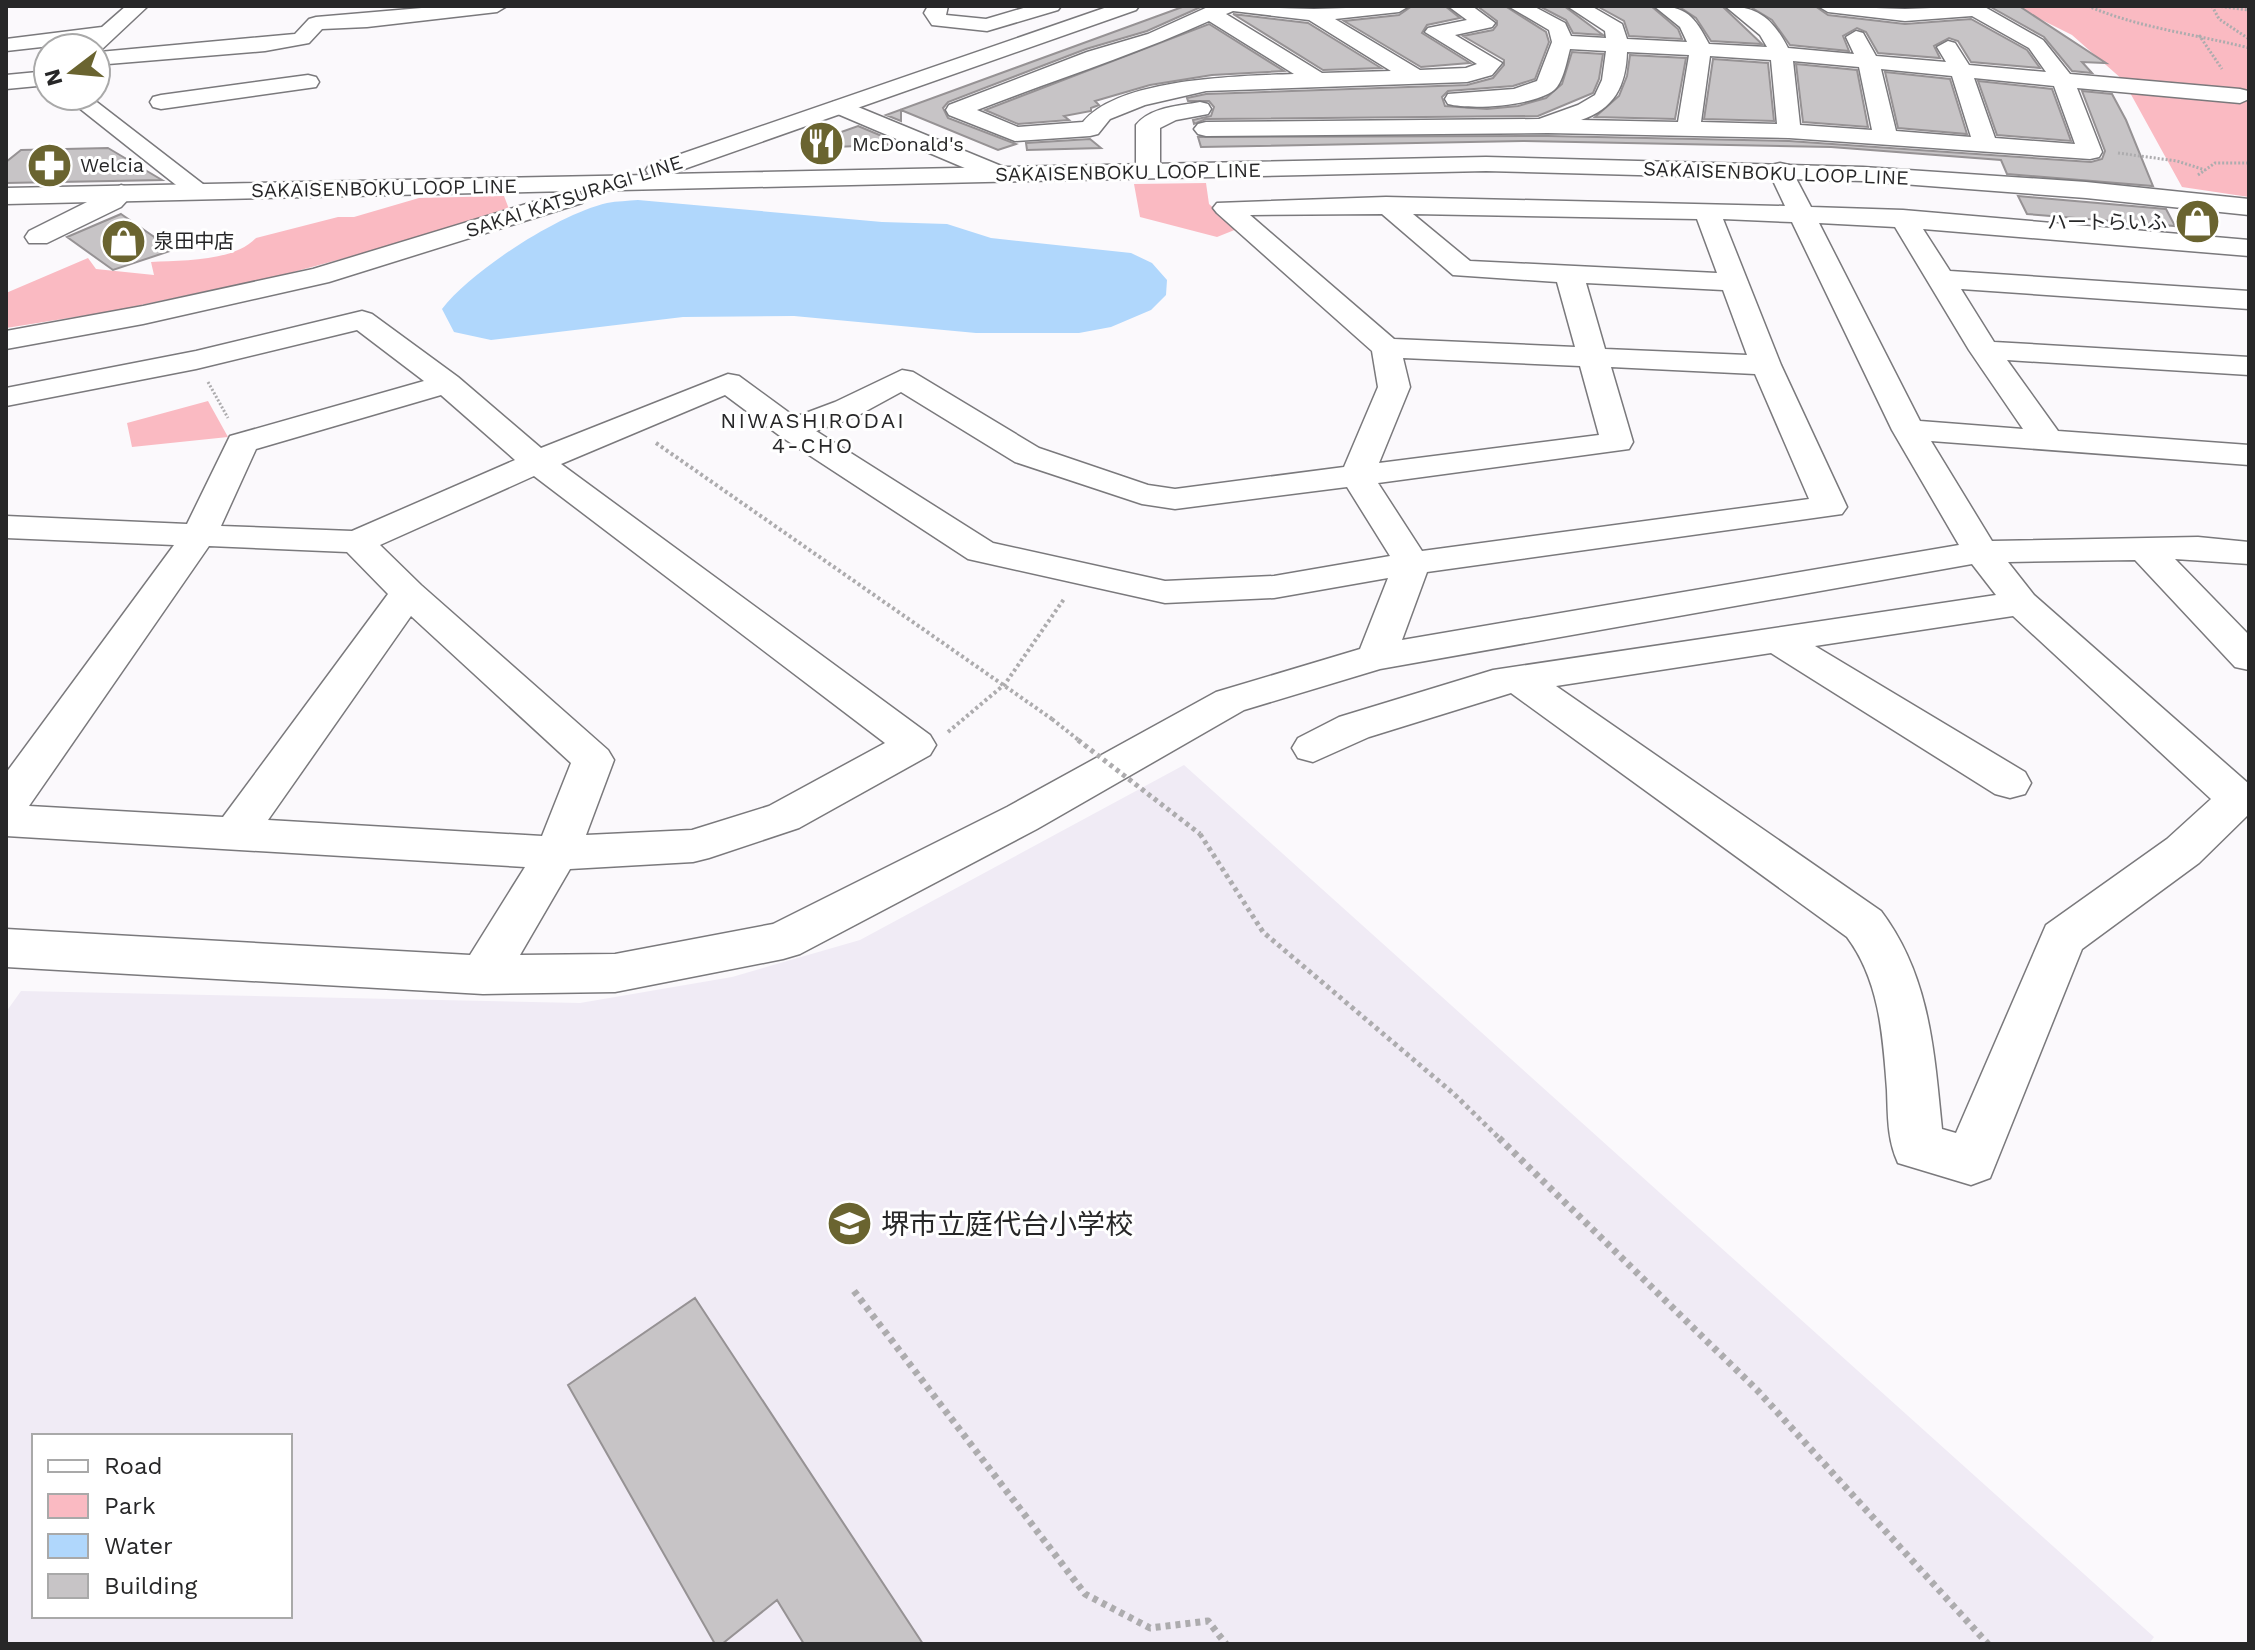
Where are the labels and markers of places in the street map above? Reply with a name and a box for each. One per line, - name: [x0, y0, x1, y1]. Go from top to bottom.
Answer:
- restaurant icon: McDonald's: [797, 120, 845, 168]
- place label: McDonald's: [852, 132, 964, 156]
- pharmacy icon: Welcia: [25, 141, 73, 189]
- place label: Welcia: [80, 153, 144, 177]
- shop icon: ハートらいふ: [2174, 198, 2222, 246]
- place label: ハートらいふ: [2047, 210, 2167, 234]
- shop icon: 泉田中店: [99, 217, 147, 265]
- place label: 泉田中店: [154, 229, 234, 253]
- school or university icon: 堺市立庭代台小学校: [826, 1200, 874, 1248]
- place label: 堺市立庭代台小学校: [881, 1208, 1133, 1241]

